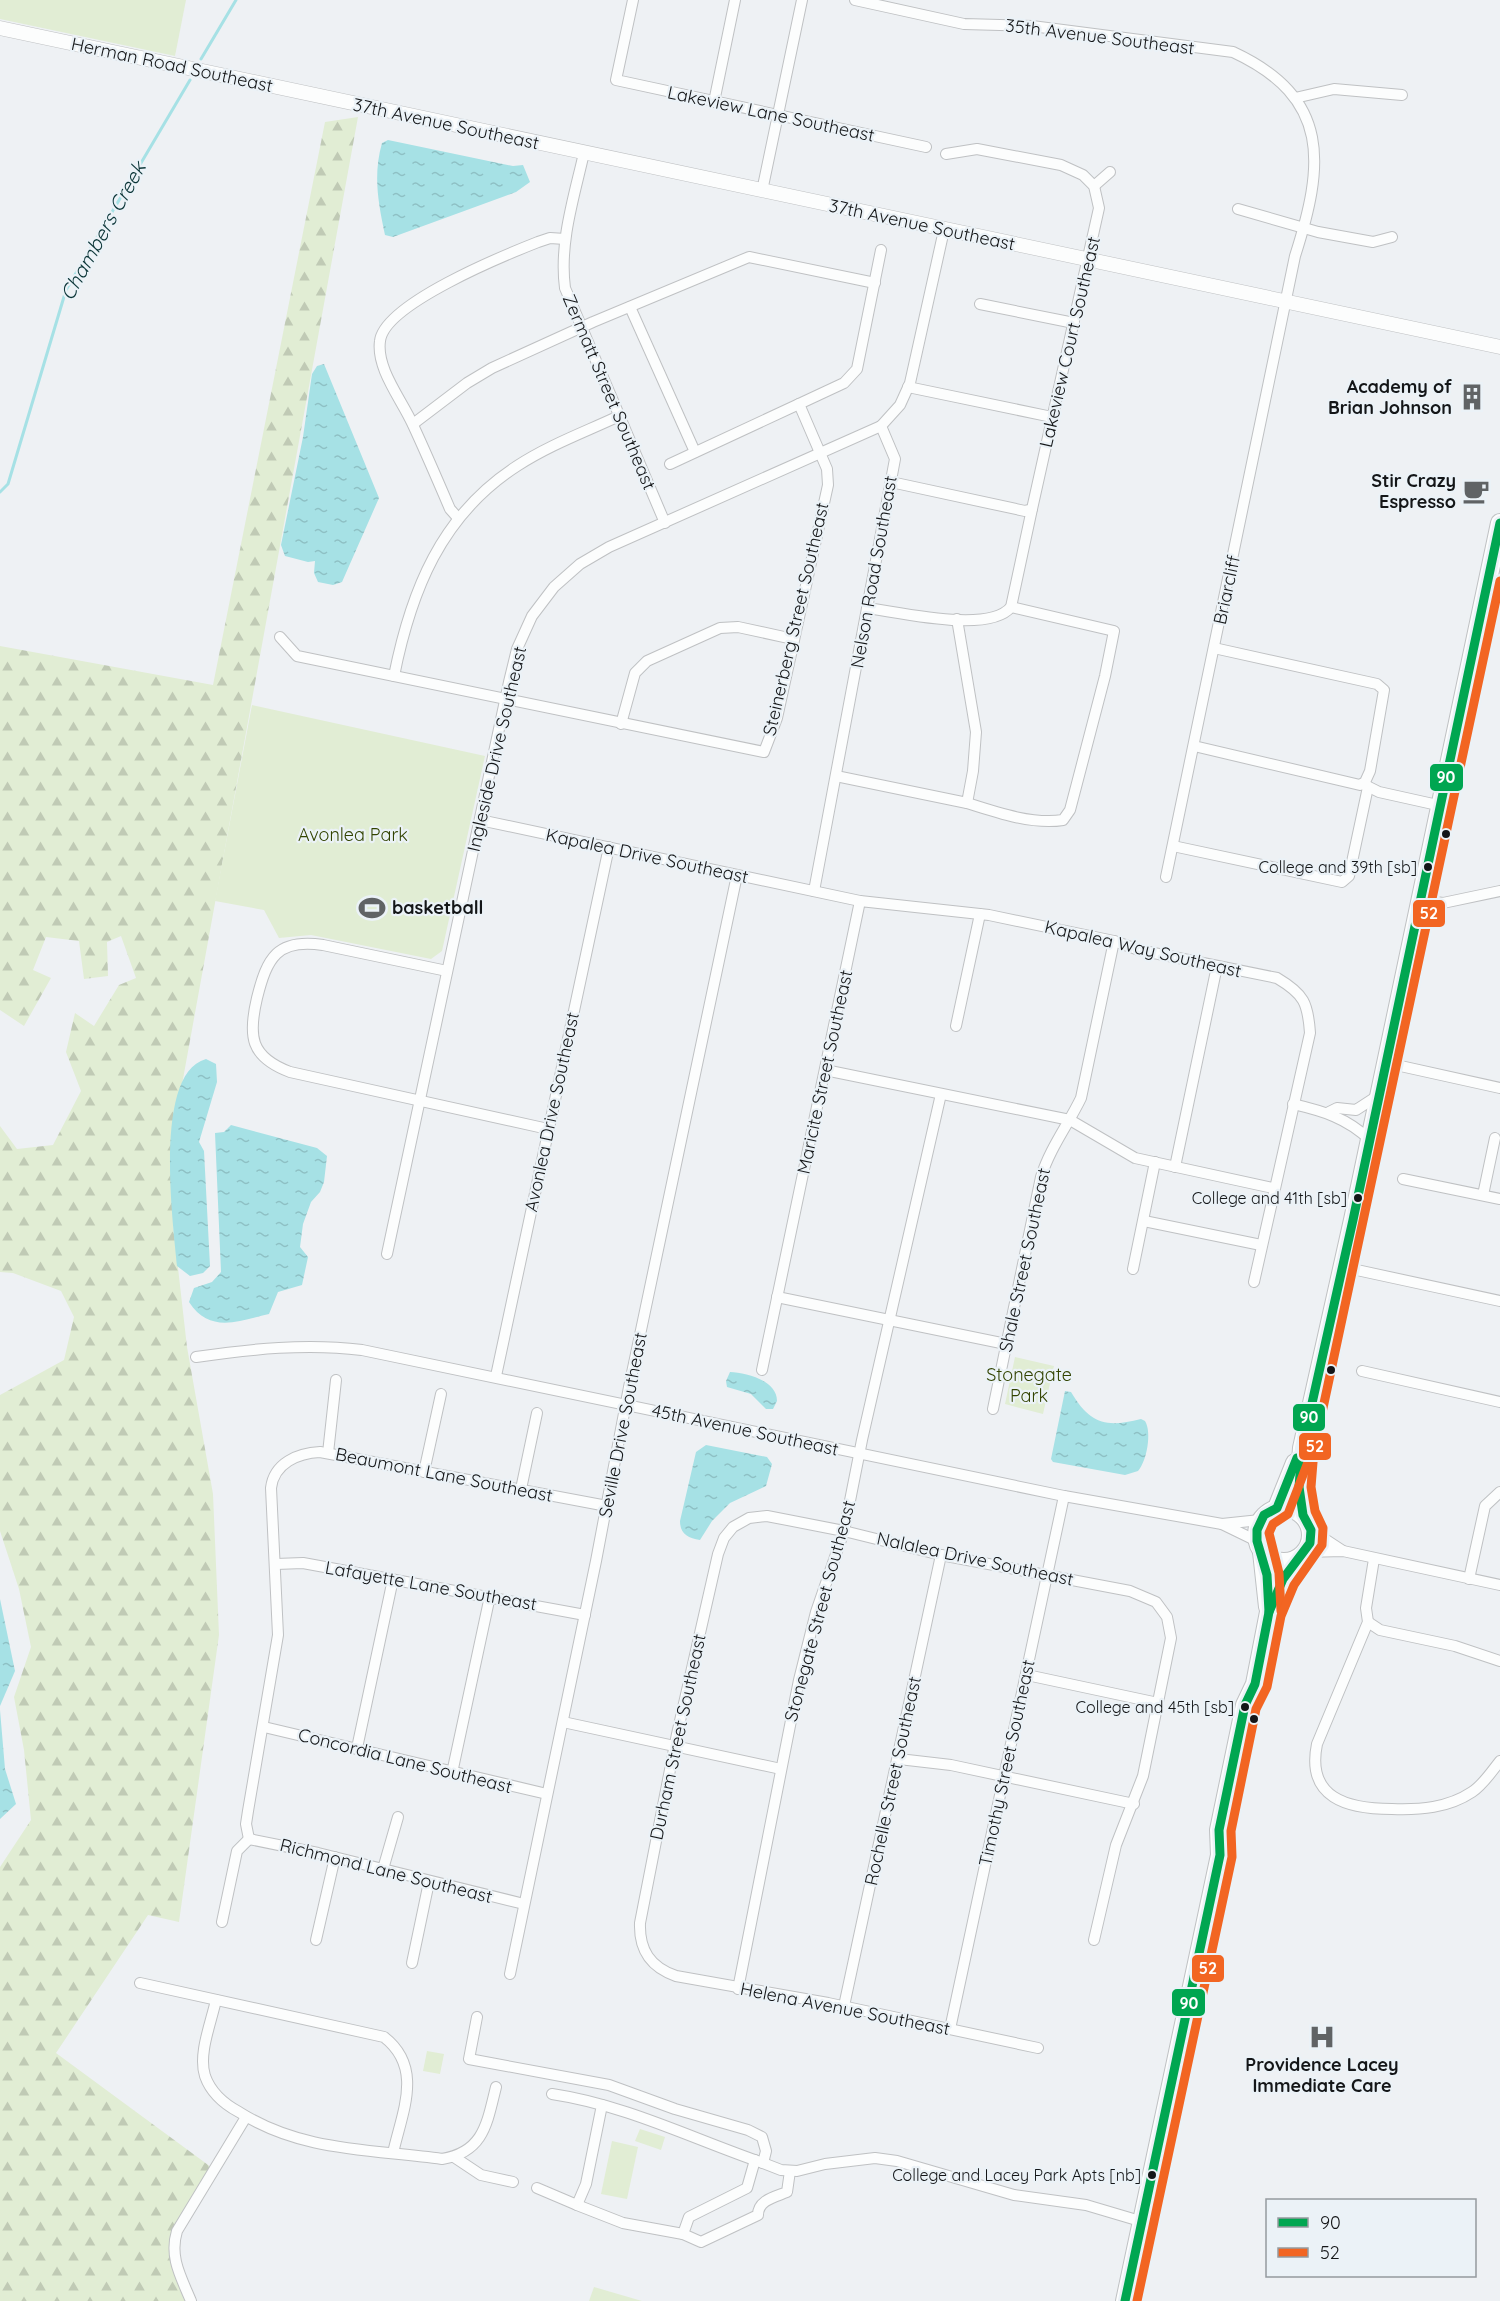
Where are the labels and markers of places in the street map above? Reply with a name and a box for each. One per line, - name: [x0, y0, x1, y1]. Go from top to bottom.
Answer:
- place label: Academy of Brian Johnson: [1328, 375, 1452, 419]
- building icon: Academy of Brian Johnson: [1457, 382, 1487, 412]
- place label: Stir Crazy Espresso: [1371, 469, 1456, 513]
- cafe icon: Stir Crazy Espresso: [1461, 476, 1491, 506]
- unlabelled marker: [1440, 828, 1452, 840]
- place label: College and 39th [sb]: [1259, 857, 1417, 877]
- marker: College and 39th [sb]: [1422, 861, 1434, 873]
- sports icon: basketball: [357, 893, 387, 923]
- place label: basketball: [392, 896, 483, 919]
- place label: College and 41th [sb]: [1192, 1188, 1347, 1208]
- marker: College and 41th [sb]: [1352, 1192, 1364, 1204]
- unlabelled marker: [1325, 1364, 1337, 1376]
- place label: College and 45th [sb]: [1076, 1697, 1234, 1717]
- marker: College and 45th [sb]: [1239, 1701, 1251, 1713]
- unlabelled marker: [1248, 1713, 1260, 1725]
- hospital icon: Providence Lacey Immediate Care: [1307, 2022, 1337, 2052]
- place label: Providence Lacey Immediate Care: [1245, 2053, 1399, 2097]
- place label: College and Lacey Park Apts [nb]: [892, 2165, 1141, 2185]
- marker: College and Lacey Park Apts [nb]: [1146, 2169, 1158, 2181]

